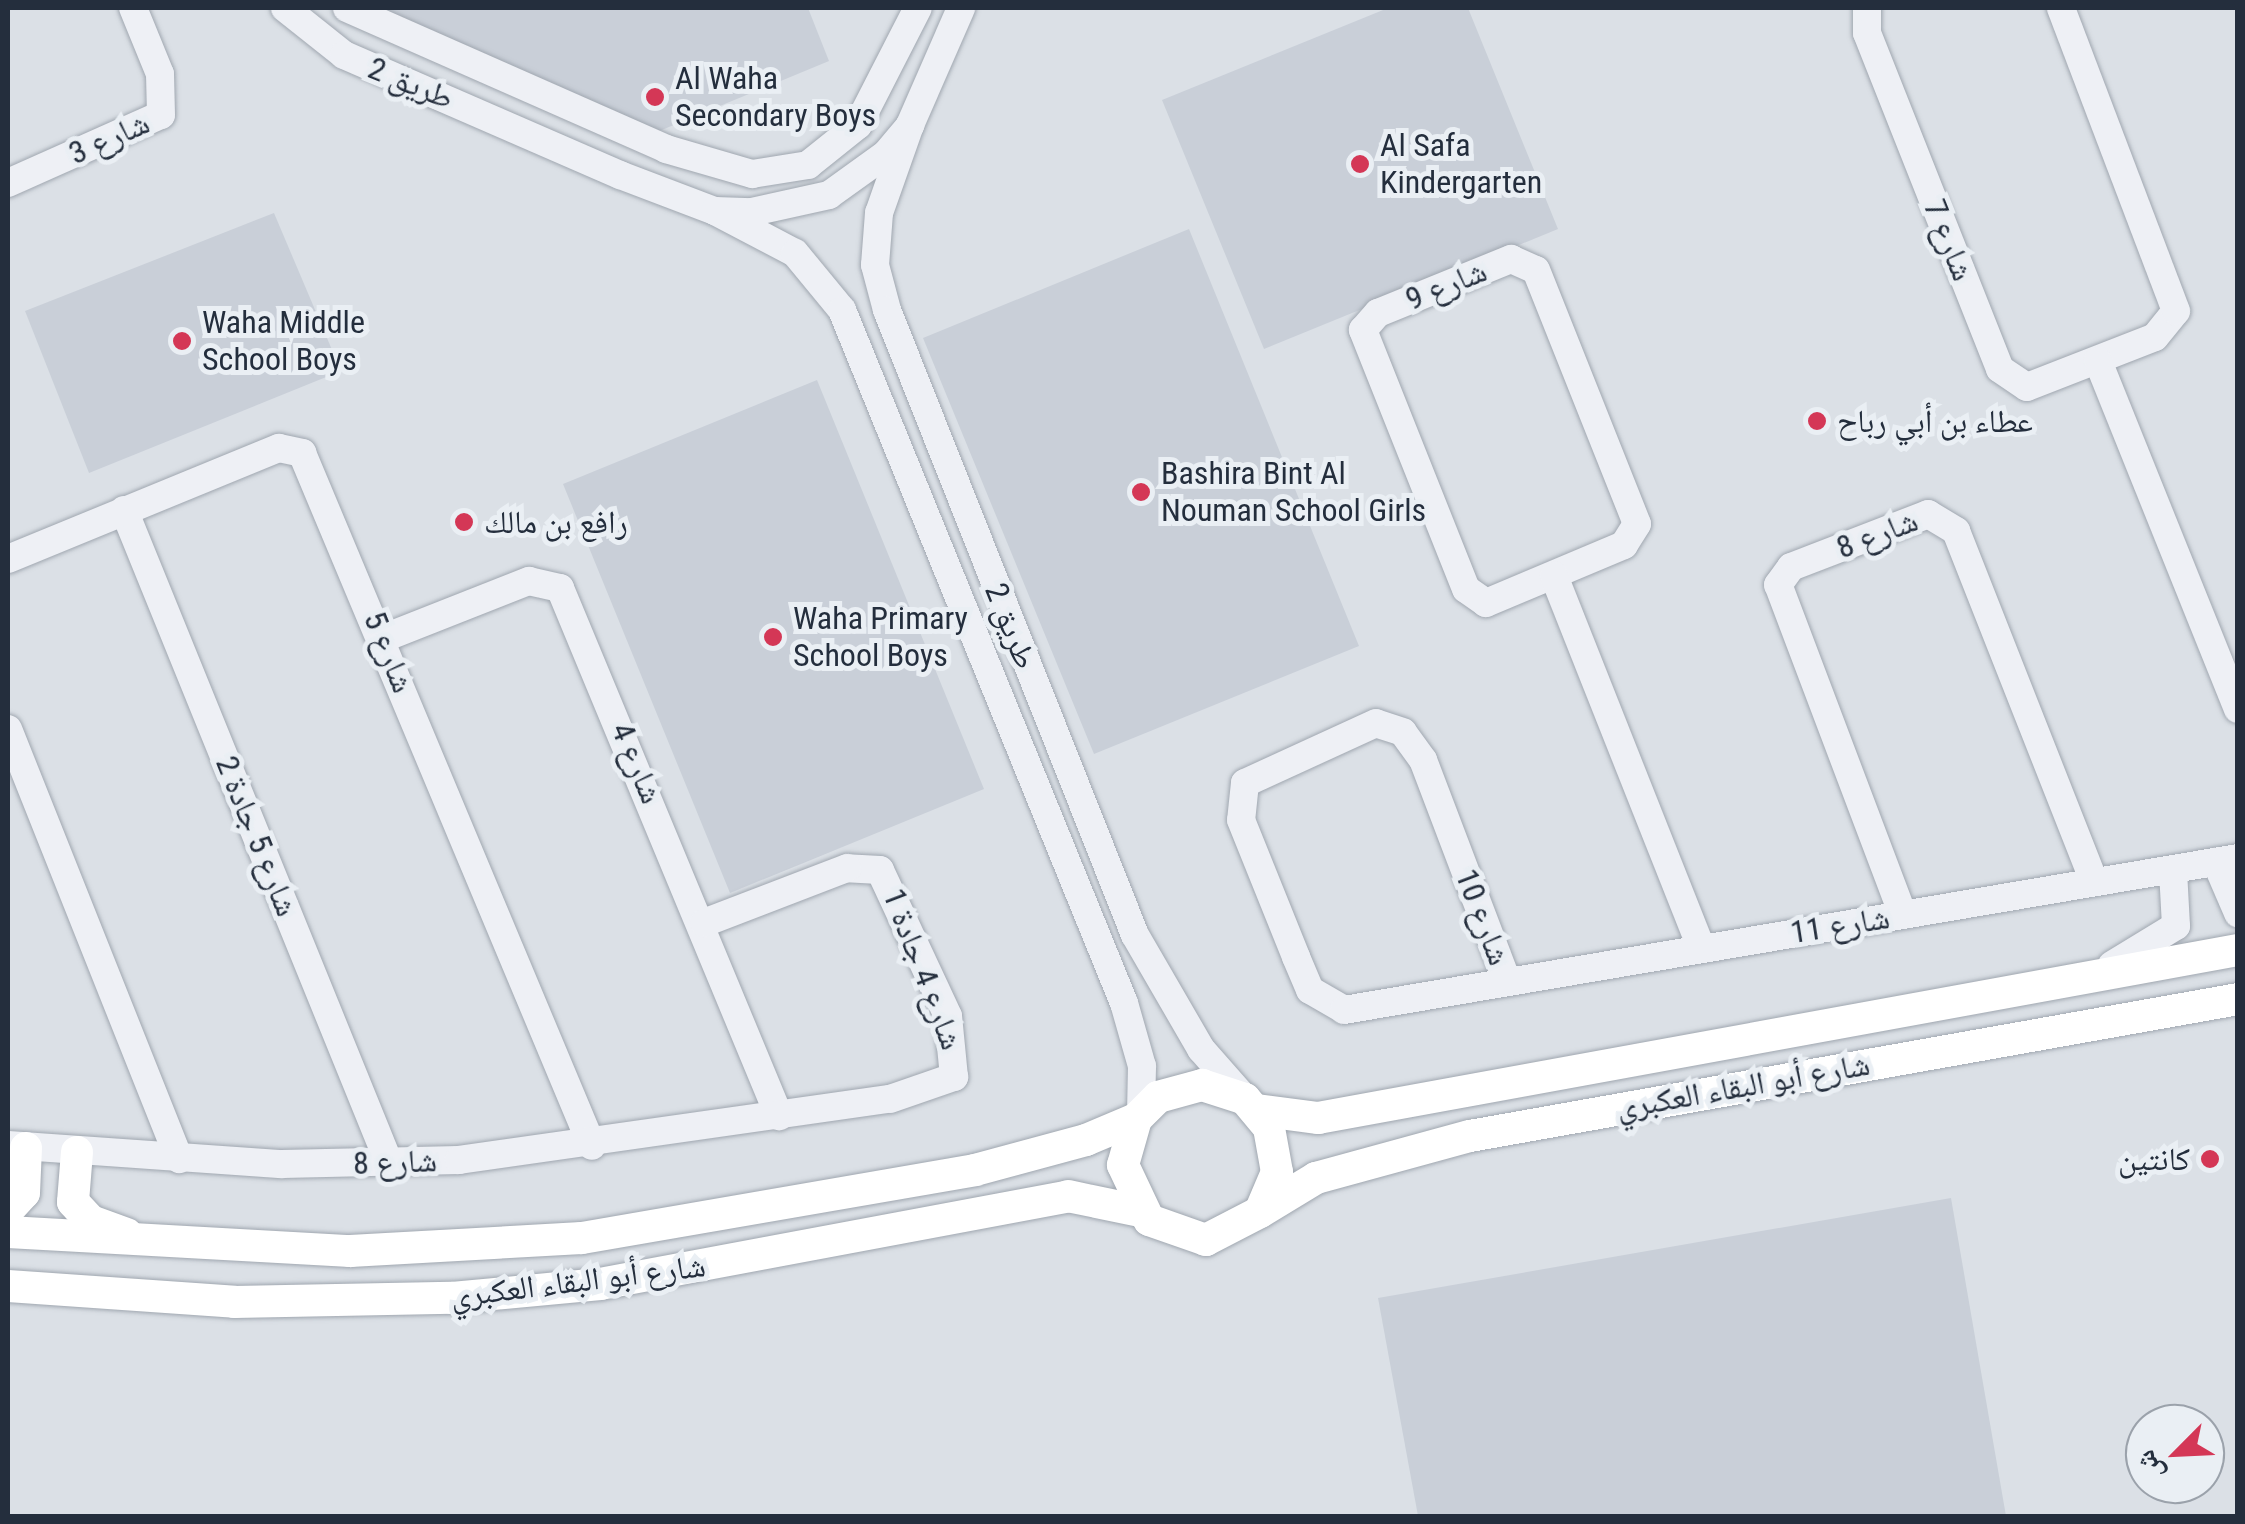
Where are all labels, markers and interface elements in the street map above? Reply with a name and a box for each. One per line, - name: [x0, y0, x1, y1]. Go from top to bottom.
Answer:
- street label: طريق 2: [363, 49, 459, 117]
- place label: Al Waha Secondary Boys: [675, 60, 876, 135]
- marker: Al Waha Secondary Boys: [644, 86, 666, 108]
- street label: شارع 3: [63, 103, 155, 173]
- place label: Al Safa Kindergarten: [1380, 127, 1542, 202]
- marker: Al Safa Kindergarten: [1349, 153, 1371, 175]
- street label: شارع 7: [1915, 194, 1983, 286]
- street label: شارع 9: [1400, 251, 1492, 319]
- place label: Waha Middle School Boys: [202, 304, 365, 379]
- marker: Waha Middle School Boys: [171, 330, 193, 352]
- place label: عطاء بن أبي رباح: [1837, 402, 2033, 440]
- marker: عطاء بن أبي رباح: [1806, 410, 1828, 432]
- place label: Bashira Bint Al Nouman School Girls: [1161, 455, 1426, 530]
- marker: Bashira Bint Al Nouman School Girls: [1130, 481, 1152, 503]
- street label: شارع 8: [1831, 501, 1923, 567]
- place label: رافع بن مالك: [484, 503, 628, 541]
- marker: رافع بن مالك: [453, 511, 475, 533]
- street label: طريق 2: [977, 578, 1045, 674]
- place label: Waha Primary School Boys: [793, 600, 968, 675]
- street label: شارع 5: [355, 606, 423, 698]
- marker: Waha Primary School Boys: [762, 626, 784, 648]
- street label: شارع 4: [603, 717, 671, 809]
- street label: شارع 5 جادة 2: [208, 750, 306, 922]
- street label: شارع 10: [1447, 864, 1519, 970]
- street label: شارع 4 جادة 1: [875, 883, 971, 1055]
- street label: شارع 11: [1788, 898, 1892, 952]
- street label: شارع أبو البقاء العكبري: [1613, 1045, 1873, 1127]
- place label: كانتين: [2118, 1140, 2190, 1178]
- street label: شارع 8: [352, 1141, 438, 1183]
- marker: كانتين: [2199, 1148, 2221, 1170]
- street label: شارع أبو البقاء العكبري: [448, 1246, 708, 1316]
- north arrow: [2125, 1404, 2225, 1504]
- text: ش: [2128, 1445, 2170, 1486]

